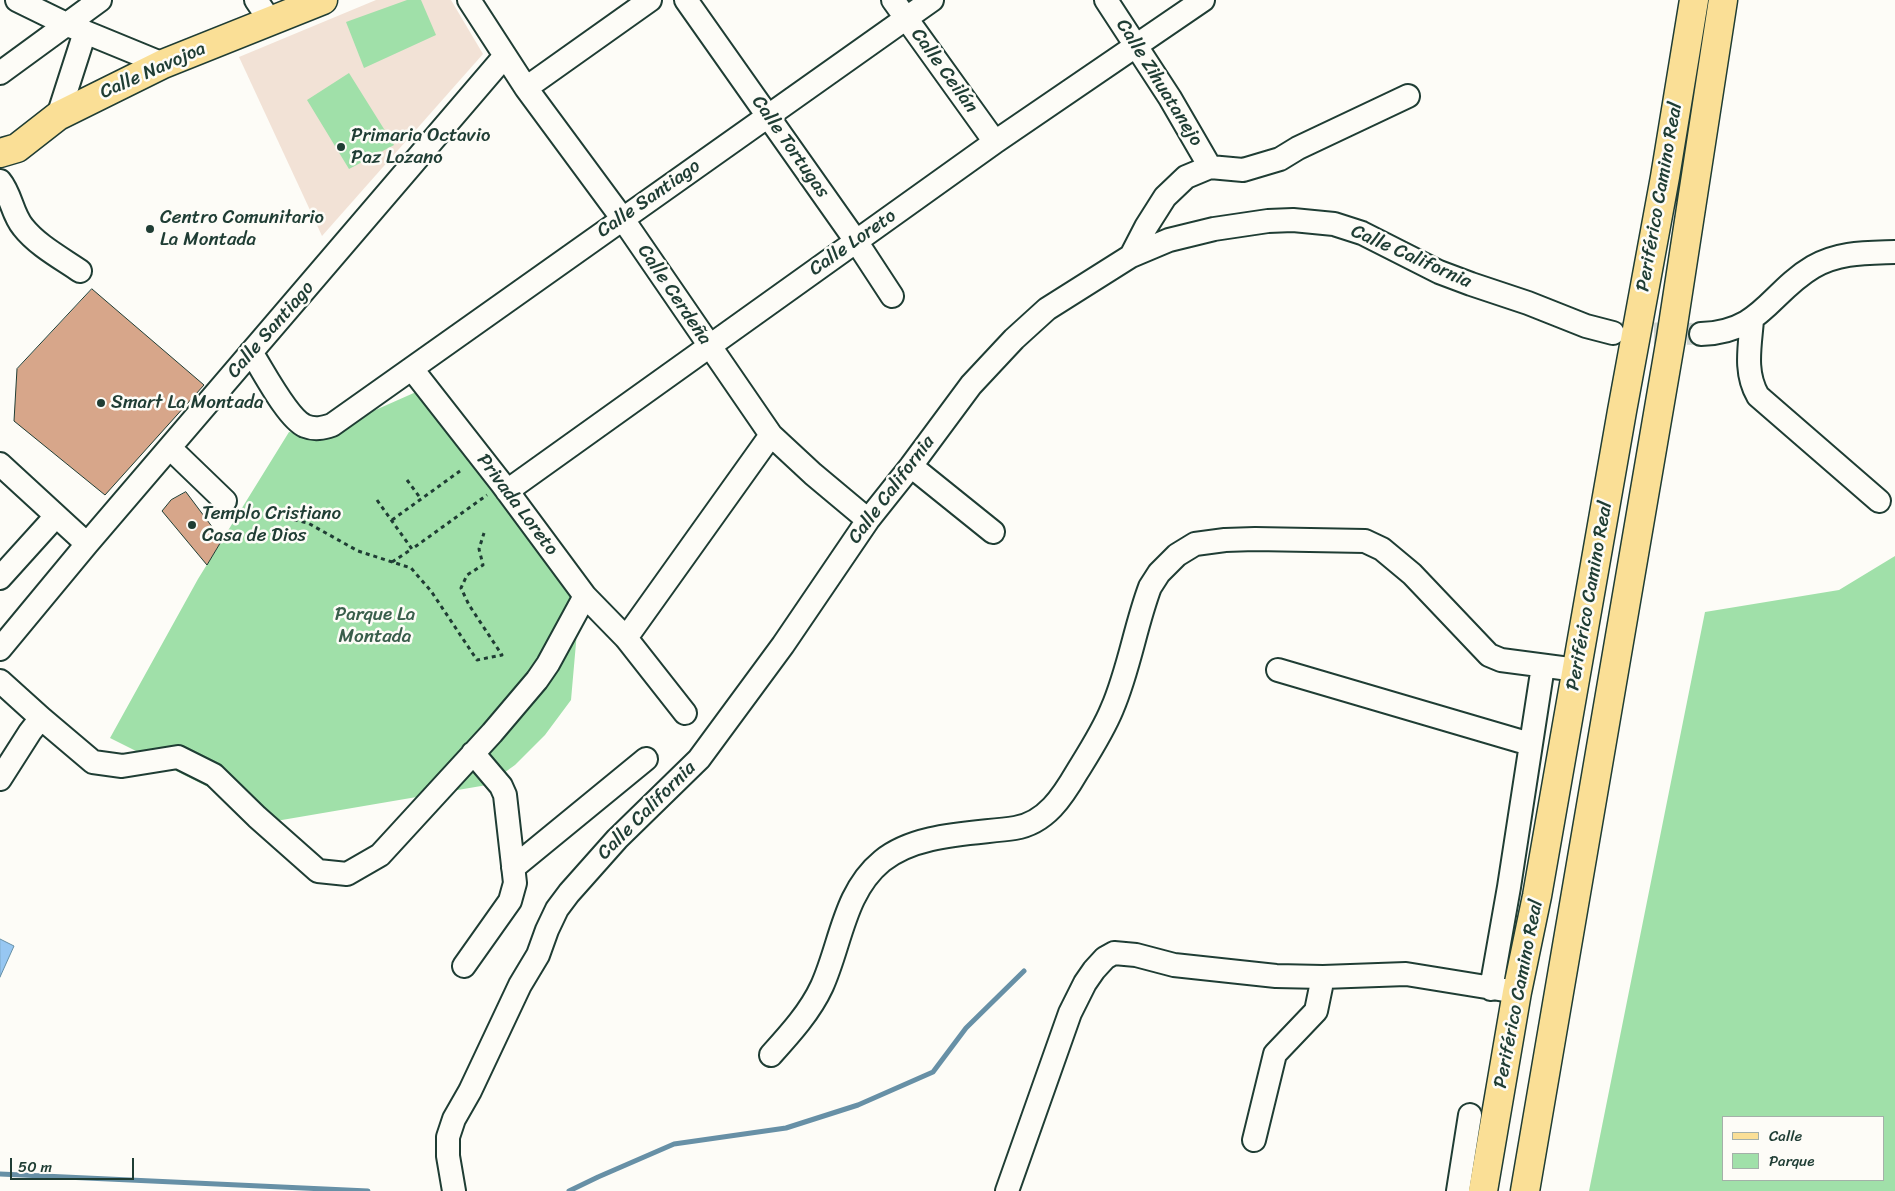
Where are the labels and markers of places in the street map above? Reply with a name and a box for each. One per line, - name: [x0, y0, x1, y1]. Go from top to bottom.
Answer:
- place label: Primaria Octavio Paz Lozano: [351, 125, 490, 169]
- marker: Primaria Octavio Paz Lozano: [335, 141, 347, 153]
- place label: Centro Comunitario La Montada: [160, 207, 324, 251]
- marker: Centro Comunitario La Montada: [144, 223, 156, 235]
- place label: Smart La Montada: [111, 392, 263, 414]
- marker: Smart La Montada: [95, 397, 107, 409]
- place label: Templo Cristiano Casa de Dios: [202, 503, 341, 547]
- marker: Templo Cristiano Casa de Dios: [186, 519, 198, 531]

